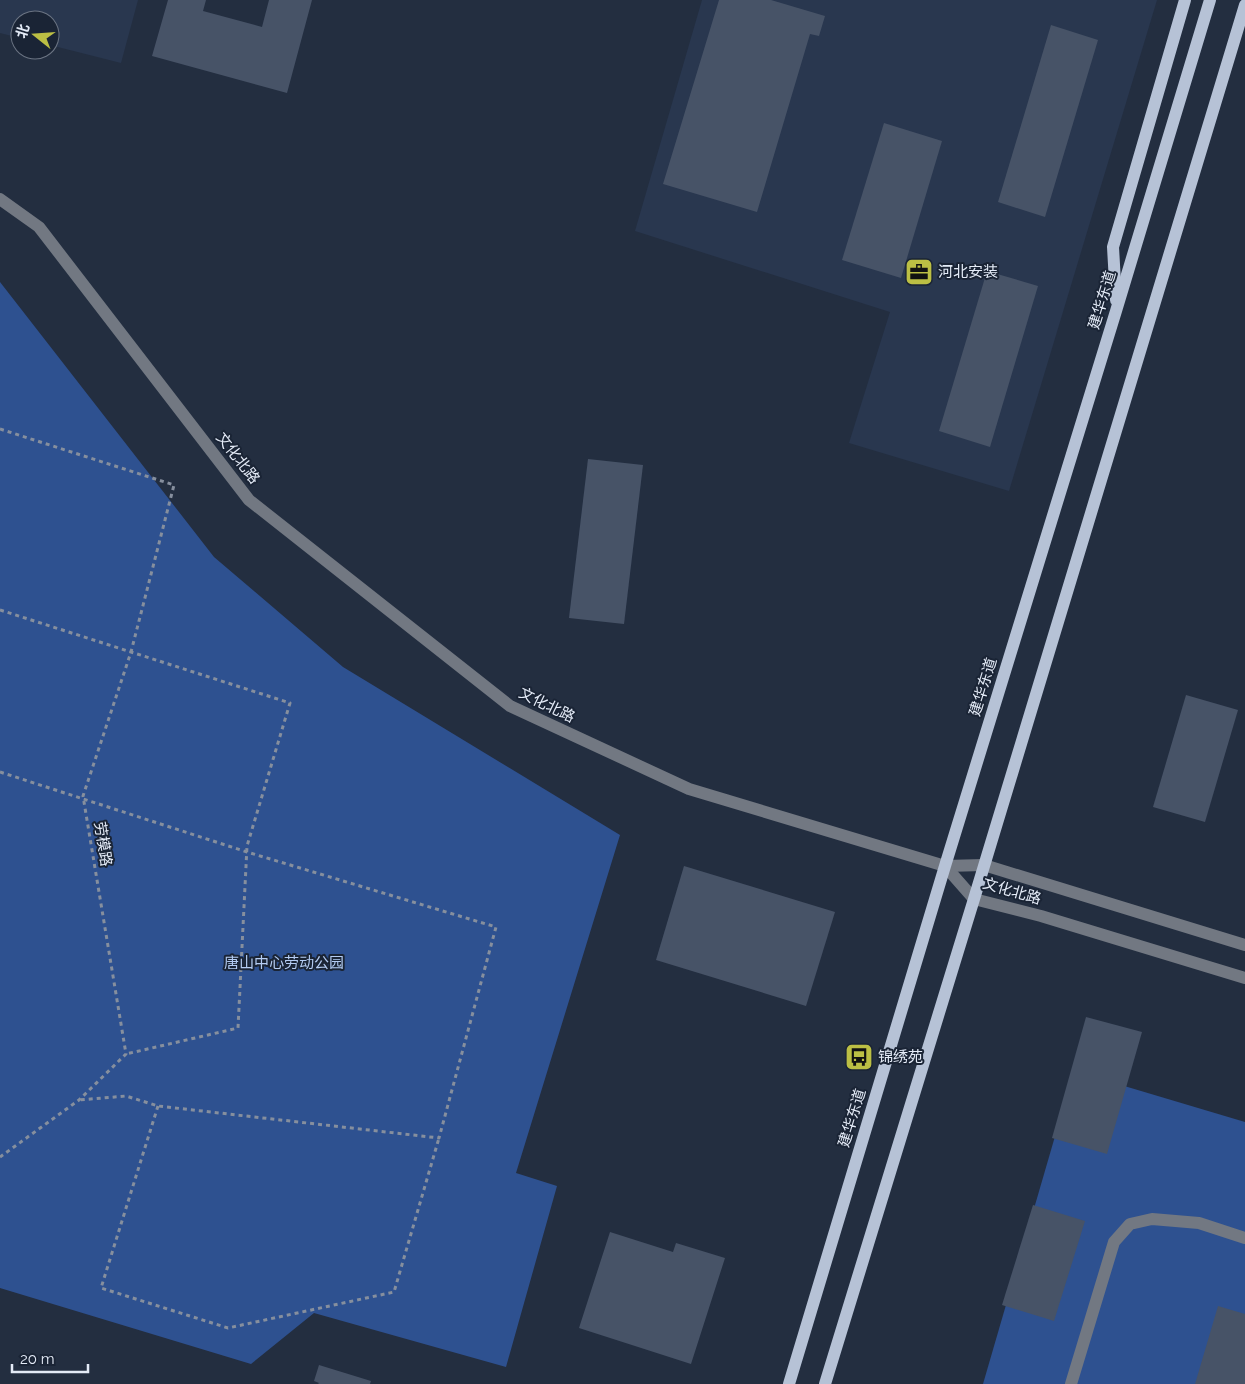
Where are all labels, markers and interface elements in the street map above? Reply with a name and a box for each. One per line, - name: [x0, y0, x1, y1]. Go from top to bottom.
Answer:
- north arrow: [10, 10, 60, 60]
- text: 北: [13, 22, 32, 40]
- office icon: 河北安装: [904, 257, 934, 287]
- place label: 河北安装: [938, 263, 998, 281]
- street label: 建华东道: [1085, 269, 1119, 331]
- street label: 文化北路: [212, 429, 264, 487]
- street label: 建华东道: [966, 656, 1000, 718]
- street label: 文化北路: [516, 684, 578, 726]
- street label: 劳模路: [91, 820, 115, 868]
- street label: 文化北路: [981, 874, 1043, 908]
- park label: 唐山中心劳动公园: [224, 954, 344, 972]
- bus stop icon: 锦绣苑: [844, 1042, 874, 1072]
- place label: 锦绣苑: [878, 1048, 923, 1066]
- street label: 建华东道: [835, 1087, 869, 1149]
- scale bar: [12, 1342, 89, 1374]
- text: 20 m: [20, 1350, 55, 1368]

